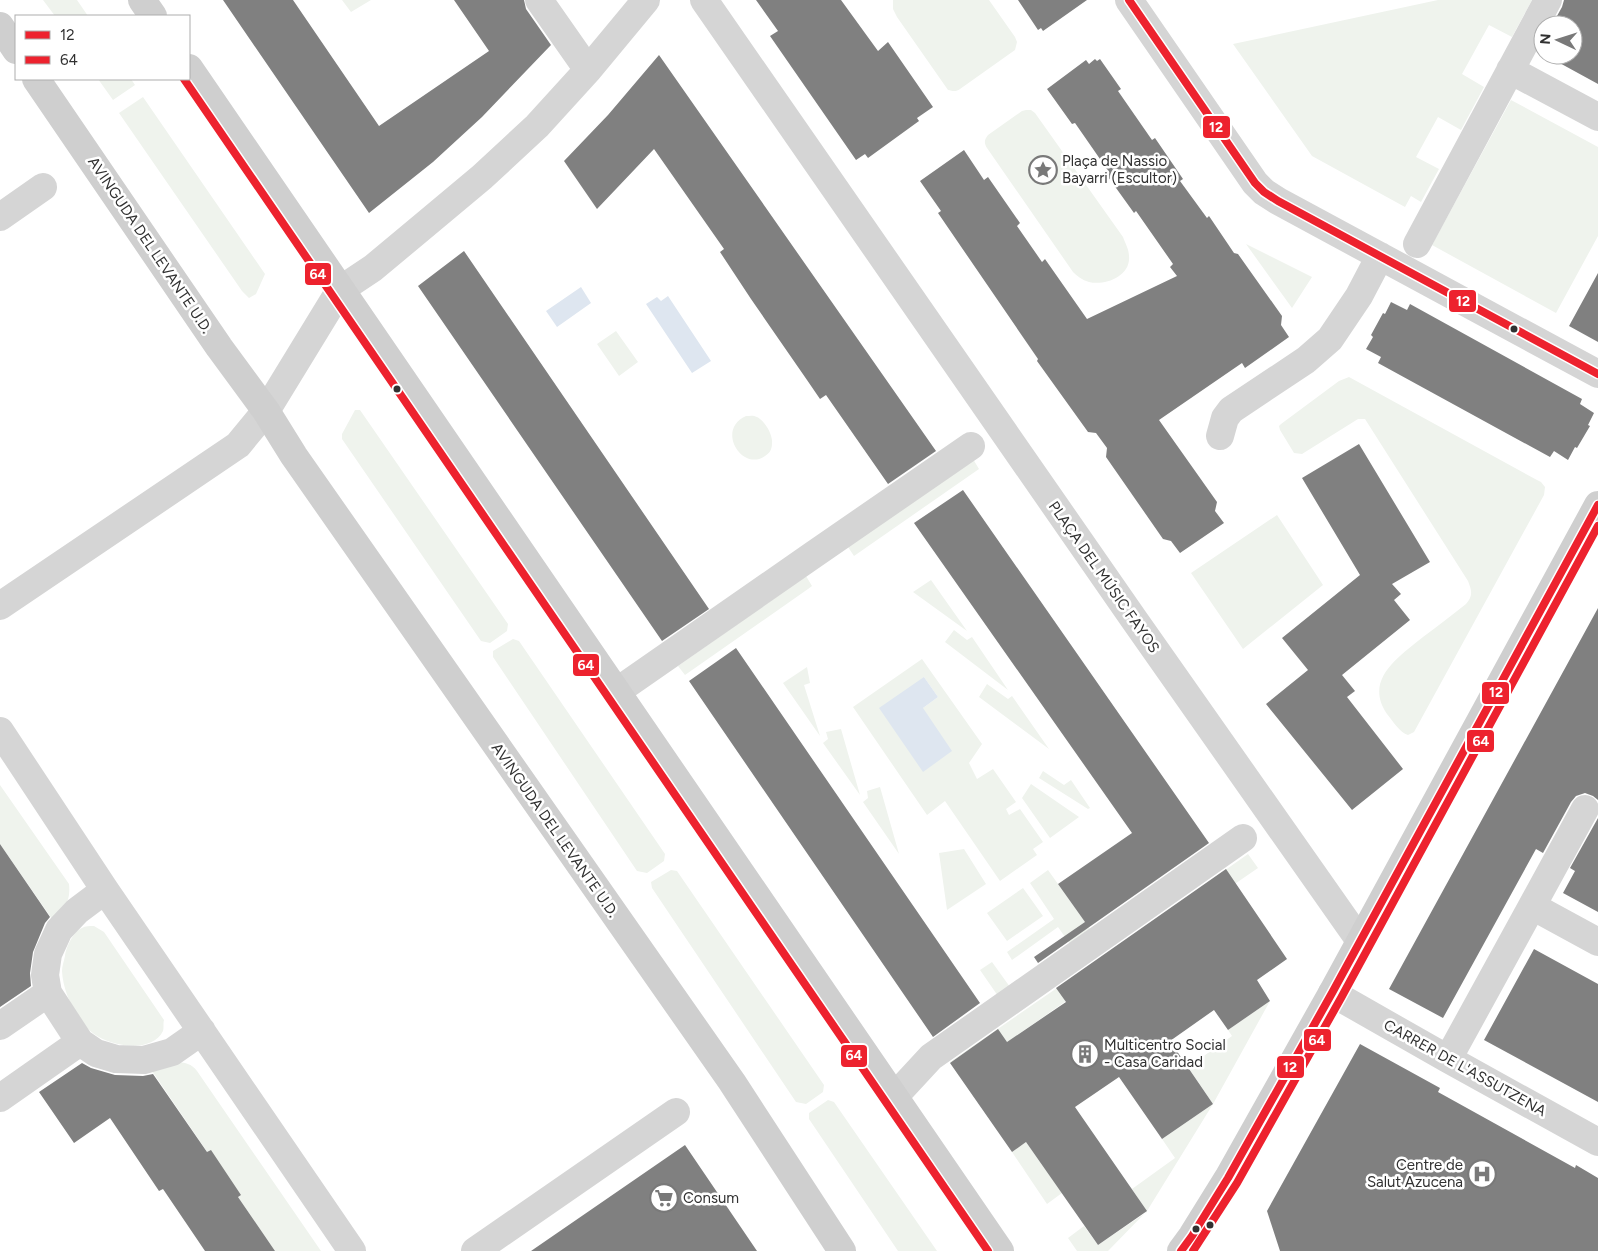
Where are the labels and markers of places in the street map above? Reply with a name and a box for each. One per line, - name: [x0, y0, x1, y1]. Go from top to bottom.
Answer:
- place label: Plaça de Nassio Bayarri (Escultor): [1062, 152, 1177, 187]
- place icon: Plaça de Nassio Bayarri (Escultor): [1028, 155, 1058, 185]
- unlabelled marker: [1509, 324, 1519, 334]
- unlabelled marker: [392, 384, 402, 394]
- place label: Multicentro Social - Casa Caridad: [1104, 1036, 1226, 1071]
- building icon: Multicentro Social - Casa Caridad: [1070, 1039, 1100, 1069]
- place label: Centre de Salut Azucena: [1367, 1156, 1463, 1191]
- hospital icon: Centre de Salut Azucena: [1467, 1159, 1497, 1189]
- supermarket icon: Consum: [649, 1183, 679, 1213]
- place label: Consum: [683, 1189, 739, 1207]
- unlabelled marker: [1205, 1220, 1215, 1230]
- unlabelled marker: [1191, 1224, 1201, 1234]

